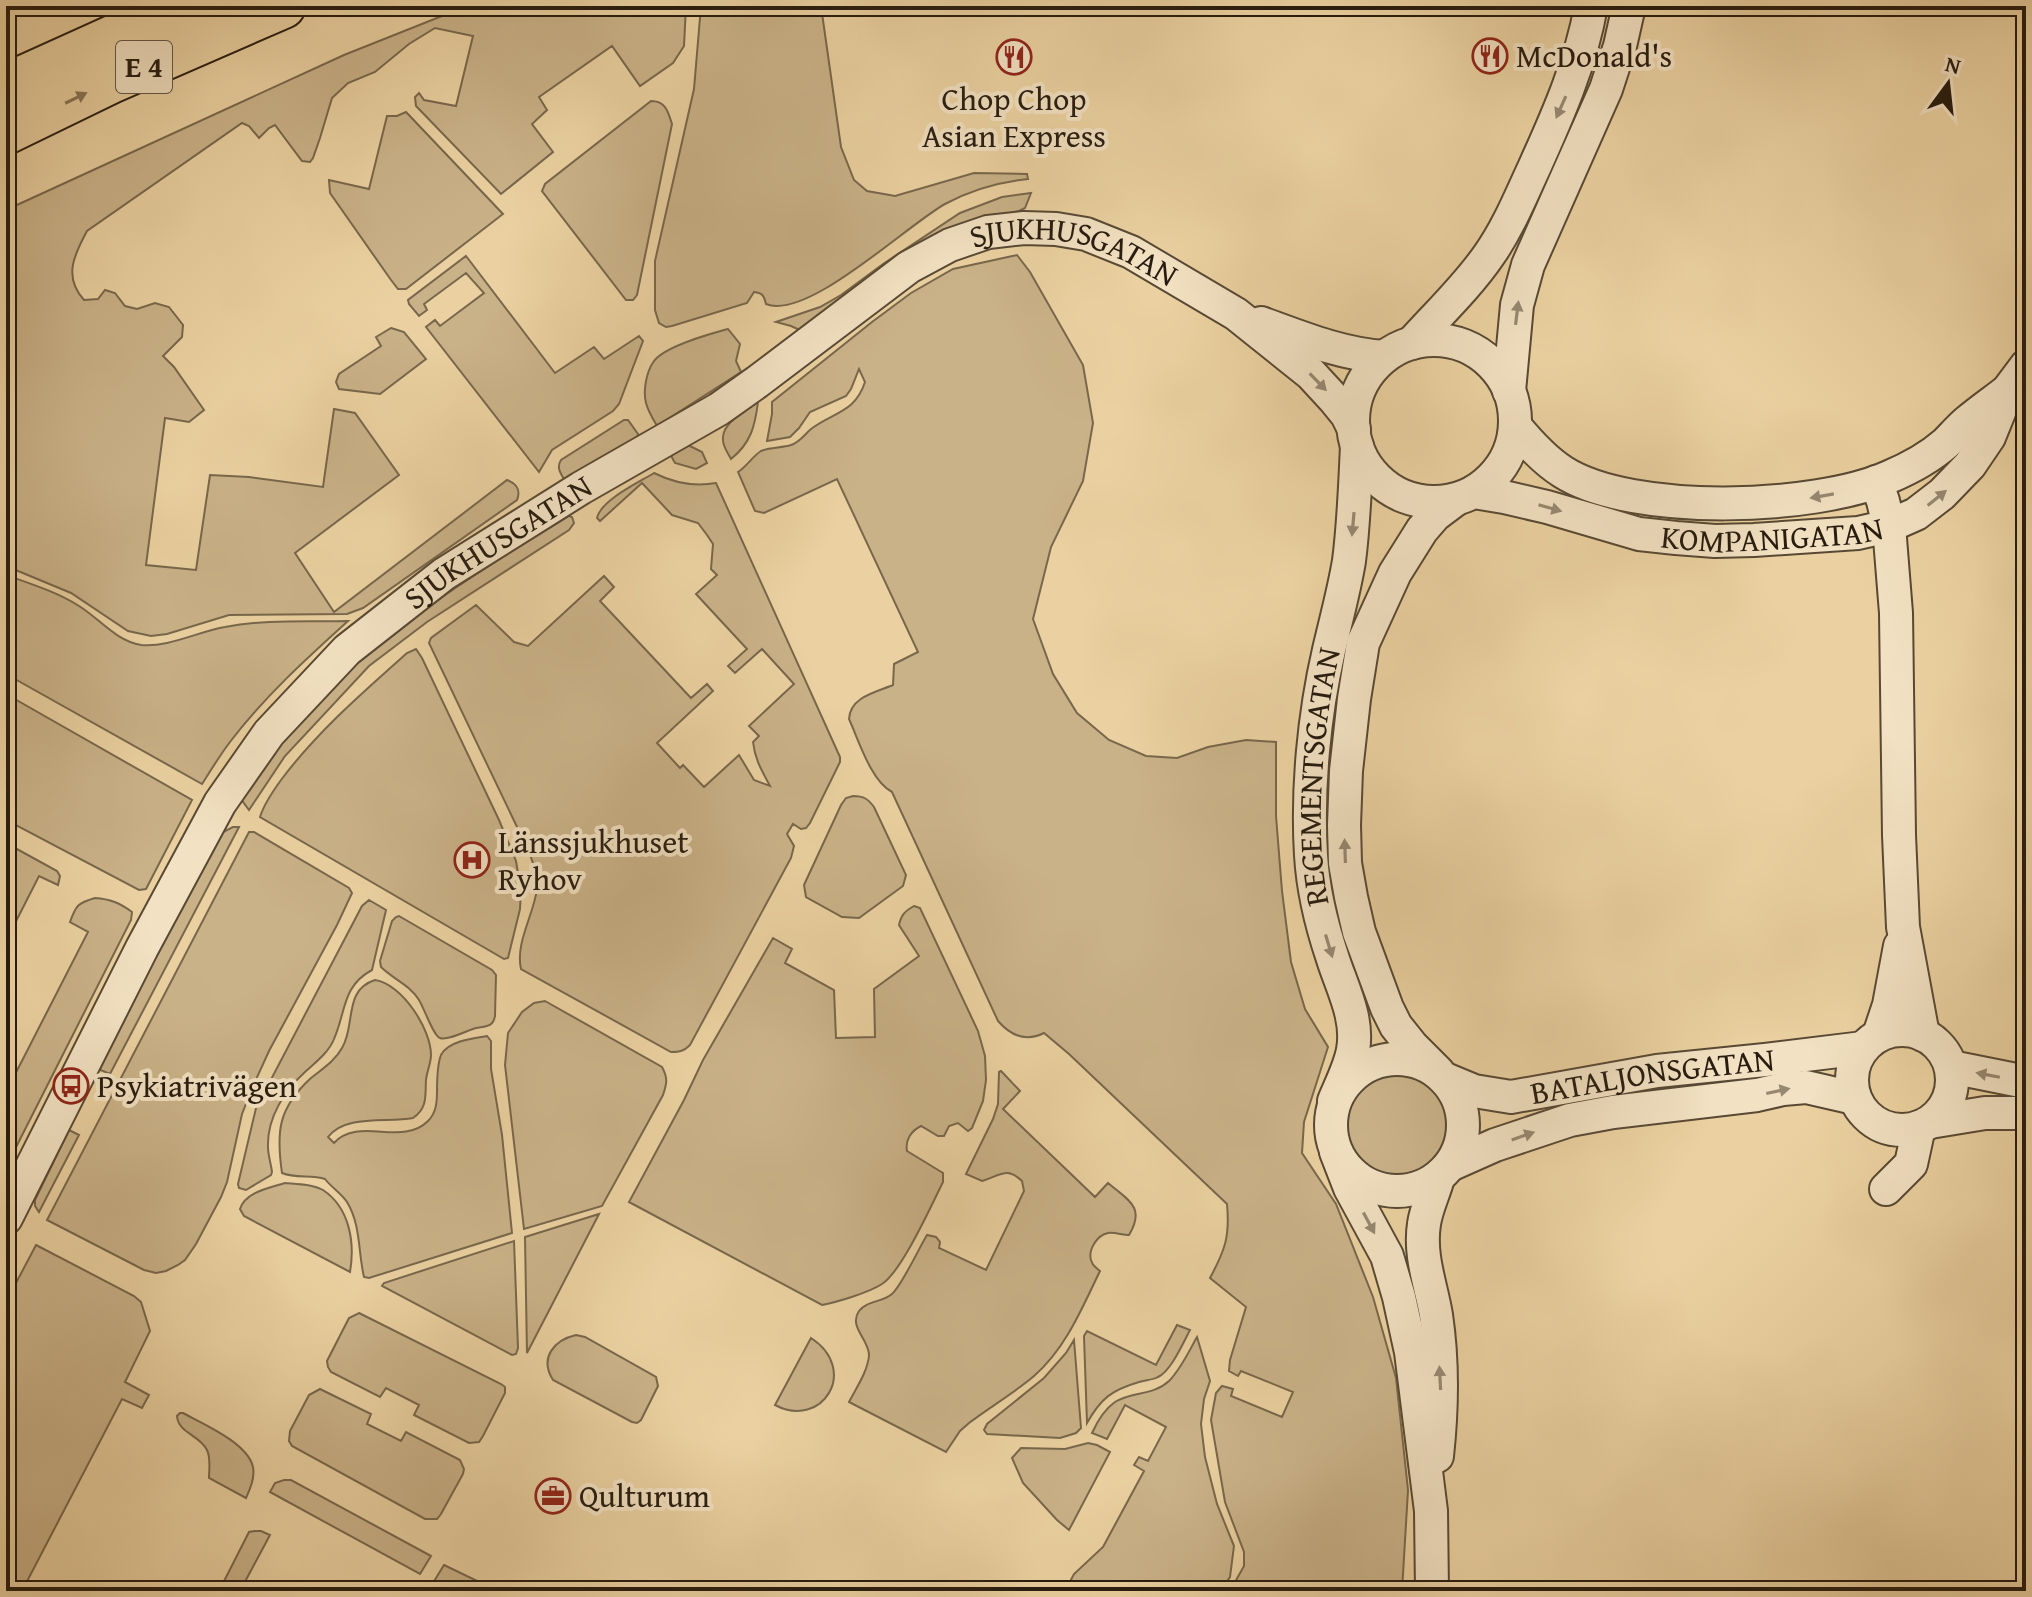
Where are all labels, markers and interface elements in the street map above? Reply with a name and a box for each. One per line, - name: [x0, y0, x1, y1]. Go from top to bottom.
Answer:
- place label: McDonald's: [1516, 32, 1672, 79]
- restaurant icon: McDonald's: [1471, 37, 1509, 75]
- restaurant icon: Chop Chop Asian Express: [995, 38, 1033, 76]
- road number: E 4: [116, 41, 172, 93]
- north arrow: [1908, 44, 1988, 124]
- text: N: [1942, 47, 1965, 82]
- place label: Chop Chop Asian Express: [922, 75, 1106, 159]
- one-way arrow: [65, 91, 88, 105]
- one-way arrow: [1554, 96, 1567, 119]
- street label: SJUKHUSGATAN: [963, 204, 1187, 298]
- one-way arrow: [1511, 300, 1524, 325]
- one-way arrow: [1308, 372, 1326, 391]
- street label: SJUKHUSGATAN: [393, 463, 601, 620]
- one-way arrow: [1809, 490, 1834, 502]
- one-way arrow: [1927, 490, 1947, 506]
- one-way arrow: [1538, 503, 1563, 515]
- street label: KOMPANIGATAN: [1659, 504, 1888, 565]
- one-way arrow: [1346, 512, 1359, 537]
- street label: REGEMENTSGATAN: [1286, 643, 1352, 910]
- place label: Länssjukhuset Ryhov: [498, 818, 689, 902]
- one-way arrow: [1338, 838, 1351, 863]
- hospital icon: Länssjukhuset Ryhov: [453, 841, 491, 879]
- one-way arrow: [1323, 935, 1336, 959]
- street label: BATALJONSGATAN: [1527, 1035, 1777, 1116]
- place label: Psykiatrivägen: [97, 1062, 297, 1109]
- bus stop icon: Psykiatrivägen: [52, 1067, 90, 1105]
- one-way arrow: [1976, 1068, 2001, 1081]
- one-way arrow: [1765, 1084, 1790, 1097]
- one-way arrow: [1511, 1130, 1535, 1142]
- one-way arrow: [1362, 1211, 1375, 1234]
- one-way arrow: [1434, 1365, 1447, 1390]
- place label: Qulturum: [579, 1472, 710, 1519]
- office icon: Qulturum: [534, 1477, 572, 1515]

